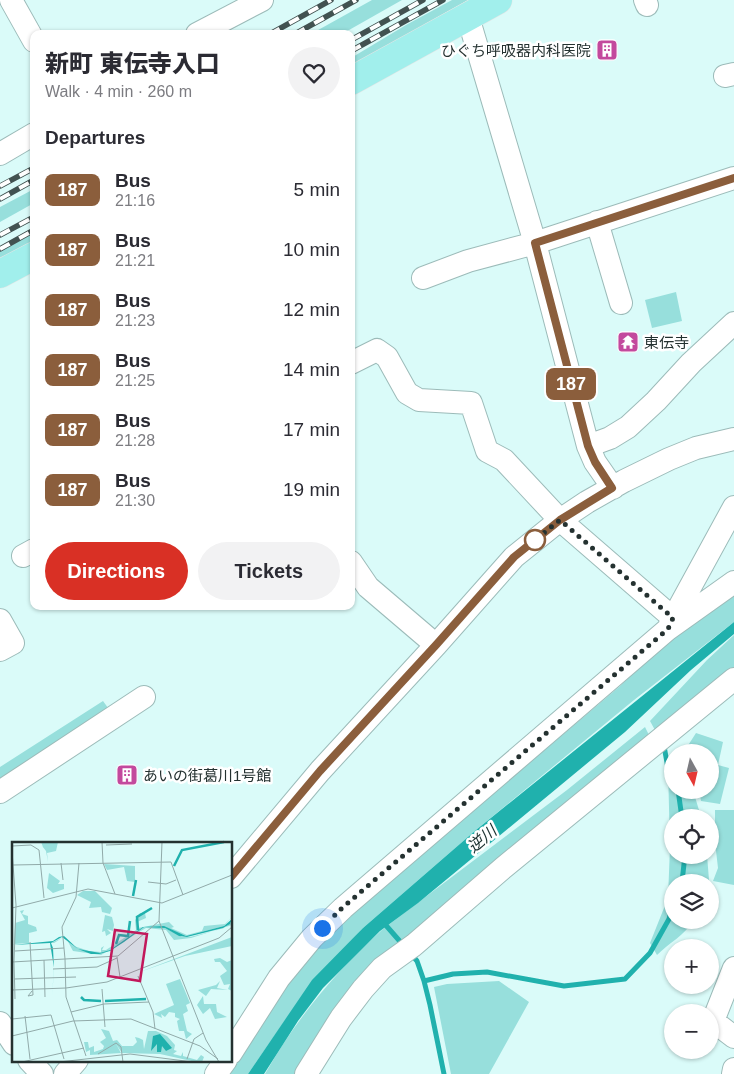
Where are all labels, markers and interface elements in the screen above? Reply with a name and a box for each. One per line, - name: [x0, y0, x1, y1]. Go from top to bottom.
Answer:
- building icon: ひぐち呼吸器内科医院: [595, 38, 619, 62]
- place label: ひぐち呼吸器内科医院: [441, 42, 591, 59]
- button: heart: [288, 47, 340, 99]
- text: 新町 東伝寺入口: [45, 50, 220, 77]
- text: Walk · 4 min · 260 m: [45, 83, 192, 100]
- text: Departures: [45, 127, 145, 148]
- text: Bus: [115, 170, 151, 191]
- text: 5 min: [294, 179, 340, 200]
- text: 187: [57, 180, 88, 200]
- text: 21:16: [115, 192, 155, 209]
- text: Bus: [115, 230, 151, 251]
- text: 10 min: [283, 239, 340, 260]
- text: 187: [57, 240, 88, 260]
- text: 21:21: [115, 252, 155, 269]
- text: Bus: [115, 290, 151, 311]
- text: 12 min: [283, 299, 340, 320]
- text: 187: [57, 300, 88, 320]
- text: 21:23: [115, 312, 155, 329]
- temple icon: 東伝寺: [616, 330, 640, 354]
- place label: 東伝寺: [644, 334, 689, 351]
- text: Bus: [115, 350, 151, 371]
- text: 14 min: [283, 359, 340, 380]
- text: 187: [57, 360, 88, 380]
- line badge: 187: [542, 368, 600, 400]
- text: 21:25: [115, 372, 155, 389]
- text: 187: [556, 374, 586, 394]
- text: Bus: [115, 410, 151, 431]
- text: 17 min: [283, 419, 340, 440]
- text: 187: [57, 420, 88, 440]
- text: 21:28: [115, 432, 155, 449]
- text: Bus: [115, 470, 151, 491]
- text: 19 min: [283, 479, 340, 500]
- text: 187: [57, 480, 88, 500]
- text: 21:30: [115, 492, 155, 509]
- unlabelled marker: [524, 529, 546, 551]
- button: Directions: [45, 542, 188, 600]
- button: Tickets: [198, 542, 340, 600]
- north arrow: [664, 744, 719, 799]
- map controls: [664, 744, 719, 1059]
- building icon: あいの街葛川1号館: [115, 763, 139, 787]
- place label: あいの街葛川1号館: [143, 767, 271, 784]
- button: locate: [664, 809, 719, 864]
- water label: 逆川: [464, 821, 501, 856]
- inset map: [12, 842, 232, 1062]
- button: layers: [664, 874, 719, 929]
- your location: [310, 916, 335, 941]
- button: +: [664, 939, 719, 994]
- button: −: [664, 1004, 719, 1059]

